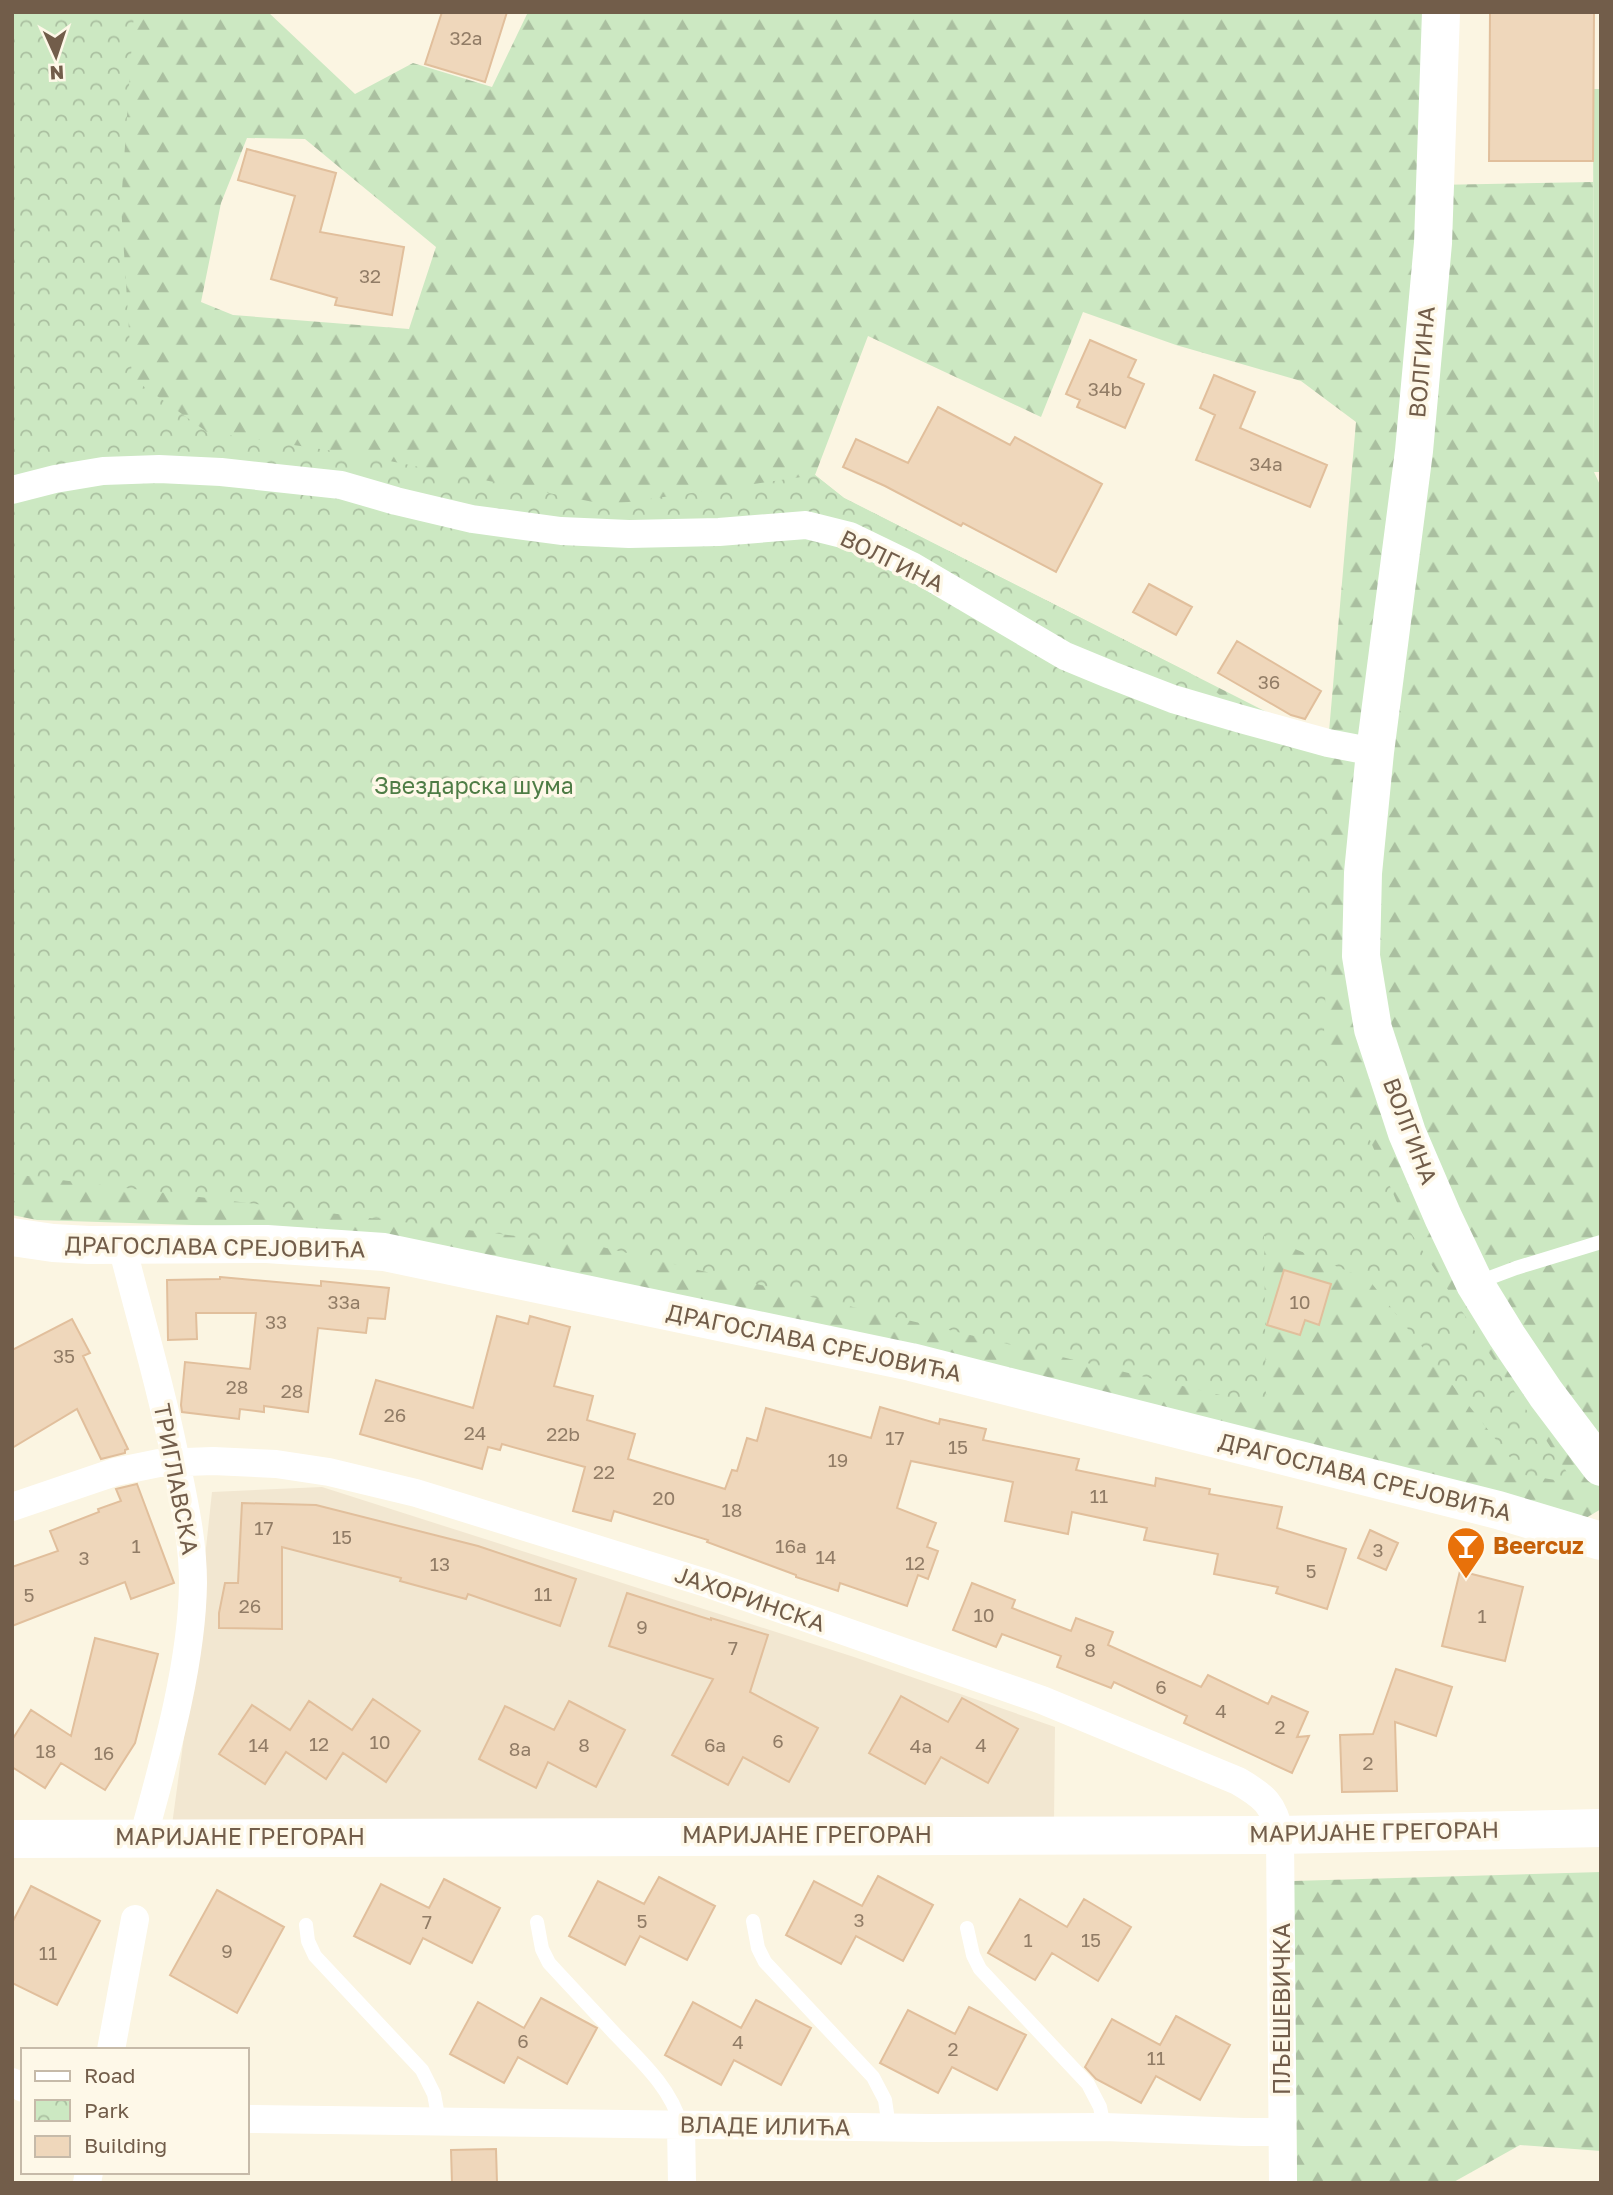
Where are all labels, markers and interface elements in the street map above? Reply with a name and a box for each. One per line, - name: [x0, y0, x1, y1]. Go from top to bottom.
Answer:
- north arrow: [21, 21, 91, 91]
- house number: 32a: [450, 26, 482, 49]
- text: N: [49, 62, 65, 85]
- house number: 32: [359, 264, 381, 287]
- street label: ВОЛГИНА: [1402, 305, 1440, 419]
- house number: 34b: [1088, 377, 1122, 400]
- house number: 34a: [1249, 452, 1283, 475]
- street label: ВОЛГИНА: [836, 523, 949, 597]
- house number: 36: [1258, 670, 1280, 693]
- park label: Звездарска шума: [374, 771, 574, 799]
- street label: ВОЛГИНА: [1378, 1073, 1444, 1188]
- street label: ДРАГОСЛАВА СРЕЈОВИЋА: [65, 1229, 365, 1263]
- house number: 33a: [328, 1290, 360, 1313]
- house number: 10: [1290, 1290, 1311, 1313]
- street label: ДРАГОСЛАВА СРЕЈОВИЋА: [664, 1297, 964, 1387]
- house number: 33: [265, 1310, 287, 1333]
- house number: 35: [53, 1344, 75, 1367]
- house number: 28: [226, 1375, 248, 1398]
- house number: 28: [281, 1379, 303, 1402]
- street label: ТРИГЛАВСКА: [149, 1401, 205, 1557]
- house number: 26: [384, 1403, 406, 1426]
- house number: 24: [464, 1421, 486, 1444]
- house number: 22b: [546, 1422, 580, 1445]
- house number: 17: [885, 1426, 905, 1449]
- street label: ДРАГОСЛАВА СРЕЈОВИЋА: [1216, 1426, 1514, 1526]
- house number: 15: [948, 1435, 968, 1458]
- house number: 19: [828, 1448, 848, 1471]
- house number: 22: [593, 1460, 615, 1483]
- house number: 11: [1090, 1484, 1108, 1507]
- house number: 20: [653, 1486, 675, 1509]
- house number: 18: [722, 1498, 742, 1521]
- house number: 17: [254, 1516, 274, 1539]
- house number: 15: [332, 1525, 352, 1548]
- bar icon: Beercuz: [1445, 1525, 1487, 1580]
- place label: Beercuz: [1493, 1531, 1584, 1559]
- house number: 1: [131, 1534, 141, 1557]
- house number: 16a: [775, 1534, 807, 1557]
- house number: 3: [1372, 1538, 1384, 1561]
- house number: 14: [816, 1545, 836, 1568]
- house number: 3: [78, 1546, 90, 1569]
- house number: 12: [905, 1551, 925, 1574]
- house number: 13: [430, 1552, 450, 1575]
- street label: ЈАХОРИНСКА: [671, 1559, 829, 1637]
- house number: 5: [1305, 1559, 1317, 1582]
- house number: 11: [534, 1582, 552, 1605]
- house number: 5: [23, 1583, 35, 1606]
- house number: 26: [239, 1594, 261, 1617]
- house number: 10: [974, 1603, 995, 1626]
- house number: 1: [1477, 1604, 1487, 1627]
- house number: 9: [636, 1615, 648, 1638]
- house number: 7: [728, 1636, 738, 1659]
- house number: 8: [1084, 1638, 1096, 1661]
- house number: 6: [1155, 1675, 1167, 1698]
- house number: 4: [1215, 1699, 1227, 1722]
- house number: 2: [1274, 1715, 1286, 1738]
- house number: 6: [772, 1729, 784, 1752]
- house number: 10: [370, 1730, 391, 1753]
- house number: 12: [309, 1732, 329, 1755]
- house number: 14: [249, 1733, 269, 1756]
- house number: 8: [578, 1733, 590, 1756]
- house number: 6a: [704, 1733, 726, 1756]
- house number: 4: [975, 1733, 987, 1756]
- house number: 4a: [910, 1734, 932, 1757]
- house number: 8a: [509, 1737, 531, 1760]
- house number: 18: [36, 1739, 56, 1762]
- house number: 16: [94, 1741, 114, 1764]
- house number: 2: [1362, 1751, 1374, 1774]
- street label: МАРИЈАНЕ ГРЕГОРАН: [1249, 1815, 1499, 1847]
- street label: МАРИЈАНЕ ГРЕГОРАН: [682, 1820, 932, 1848]
- street label: МАРИЈАНЕ ГРЕГОРАН: [115, 1822, 365, 1850]
- house number: 3: [853, 1908, 865, 1931]
- house number: 5: [636, 1909, 648, 1932]
- house number: 7: [422, 1910, 432, 1933]
- street label: ПЉЕШЕВИЧКА: [1267, 1923, 1295, 2095]
- house number: 1: [1023, 1928, 1033, 1951]
- house number: 15: [1081, 1928, 1101, 1951]
- house number: 9: [221, 1939, 233, 1962]
- house number: 11: [39, 1941, 57, 1964]
- house number: 6: [517, 2029, 529, 2052]
- house number: 4: [732, 2030, 744, 2053]
- house number: 2: [947, 2037, 959, 2060]
- house number: 11: [1147, 2046, 1165, 2069]
- legend: [21, 2048, 248, 2174]
- text: Road: [84, 2062, 135, 2088]
- text: Park: [84, 2097, 130, 2123]
- street label: ВЛАДЕ ИЛИЋА: [680, 2110, 851, 2140]
- text: Building: [84, 2132, 167, 2158]

